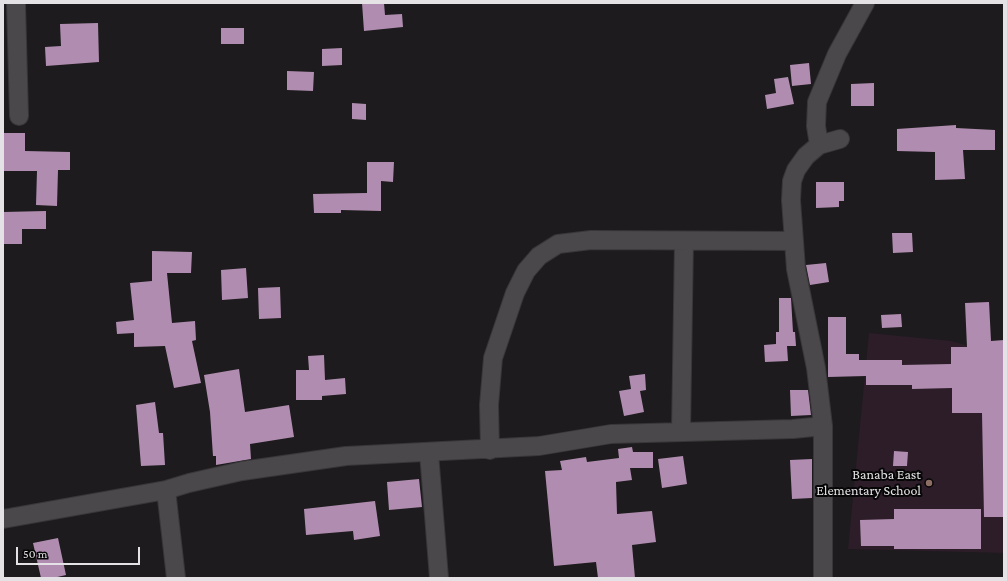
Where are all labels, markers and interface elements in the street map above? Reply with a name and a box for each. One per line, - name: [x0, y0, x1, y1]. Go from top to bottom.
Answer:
- place label: Banaba East Elementary School: [816, 467, 921, 500]
- marker: Banaba East Elementary School: [924, 478, 934, 488]
- scale bar: [18, 539, 142, 565]
- text: 50 m: [23, 547, 47, 561]

